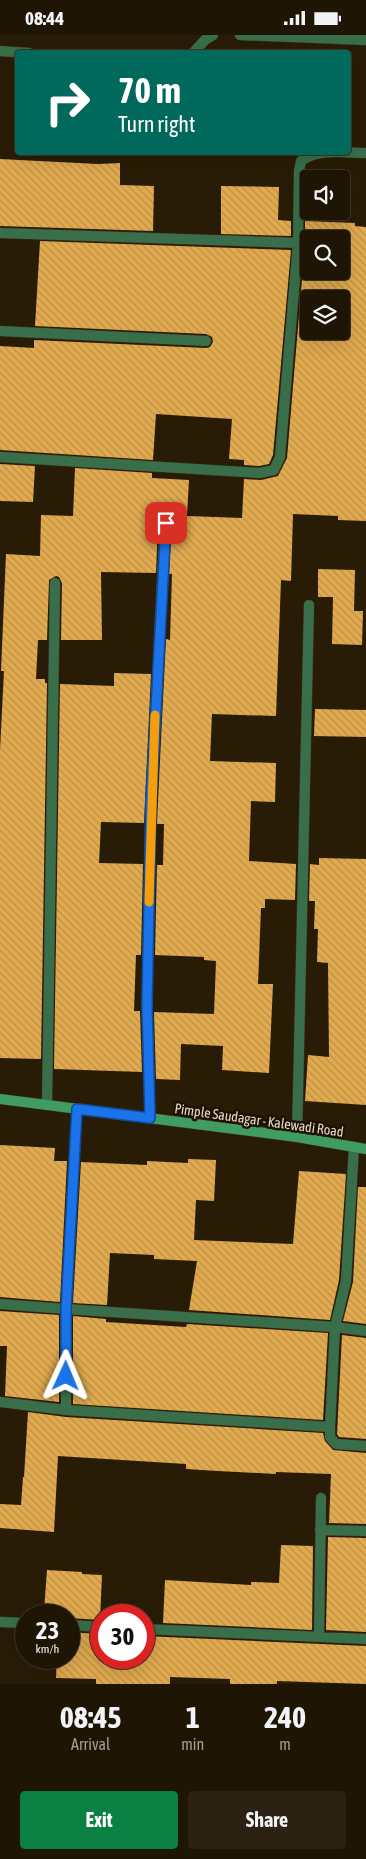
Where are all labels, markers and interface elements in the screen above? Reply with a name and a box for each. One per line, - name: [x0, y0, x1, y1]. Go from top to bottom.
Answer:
- text: 08:44: [25, 7, 64, 29]
- icon: right: [35, 70, 100, 135]
- text: 70 m: [118, 70, 181, 110]
- text: Turn right: [118, 111, 195, 137]
- map controls: [300, 170, 350, 340]
- button: sound: [300, 170, 350, 220]
- button: search: [300, 230, 350, 280]
- button: layers: [300, 290, 350, 340]
- pin: [145, 502, 187, 544]
- icon: arrive: [152, 509, 180, 537]
- street label: Pimple Saudagar - Kalewadi Road: [173, 1100, 345, 1140]
- position arrow: [39, 1349, 91, 1401]
- speed limit sign: 30: [90, 1604, 155, 1669]
- text: 23: [36, 1616, 59, 1644]
- text: km/h: [36, 1642, 59, 1656]
- text: 08:45: [60, 1700, 121, 1734]
- text: 1: [186, 1700, 200, 1734]
- text: 240: [264, 1700, 306, 1734]
- text: Arrival: [71, 1735, 110, 1753]
- text: min: [181, 1735, 204, 1753]
- text: m: [279, 1735, 291, 1753]
- button: Exit: [20, 1791, 178, 1849]
- button: Share: [188, 1791, 346, 1849]

